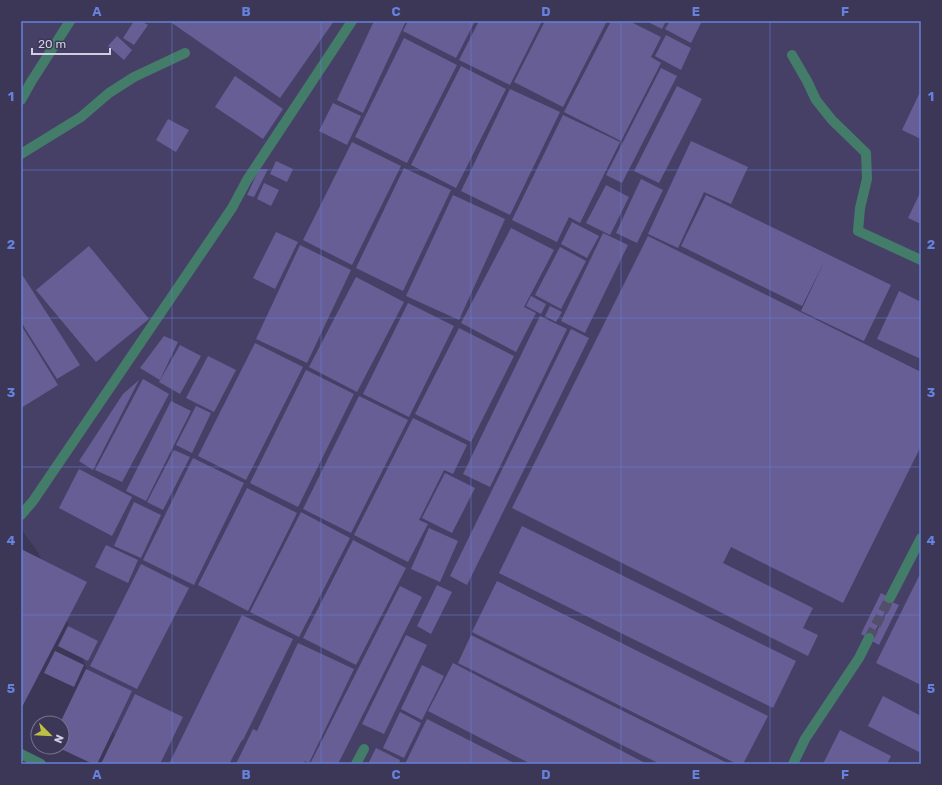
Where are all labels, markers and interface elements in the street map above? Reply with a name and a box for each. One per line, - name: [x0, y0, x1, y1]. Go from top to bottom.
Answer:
- text: A: [92, 4, 102, 19]
- text: B: [241, 4, 251, 19]
- text: C: [391, 4, 401, 19]
- text: D: [541, 4, 551, 19]
- text: E: [692, 4, 700, 19]
- text: F: [841, 4, 849, 19]
- scale bar: [32, 30, 110, 56]
- text: 20 m: [38, 37, 66, 51]
- text: 1: [8, 89, 14, 104]
- text: 1: [928, 89, 934, 104]
- text: 2: [7, 237, 15, 252]
- text: 2: [927, 237, 935, 252]
- text: 3: [7, 385, 16, 400]
- text: 3: [927, 385, 936, 400]
- text: 4: [7, 533, 16, 548]
- text: 4: [927, 533, 936, 548]
- text: 5: [7, 681, 15, 696]
- text: 5: [927, 681, 935, 696]
- north arrow: [30, 715, 70, 755]
- text: N: [51, 733, 66, 745]
- text: A: [92, 767, 102, 782]
- text: B: [241, 767, 251, 782]
- text: C: [391, 767, 401, 782]
- text: D: [541, 767, 551, 782]
- text: E: [692, 767, 700, 782]
- text: F: [841, 767, 849, 782]

